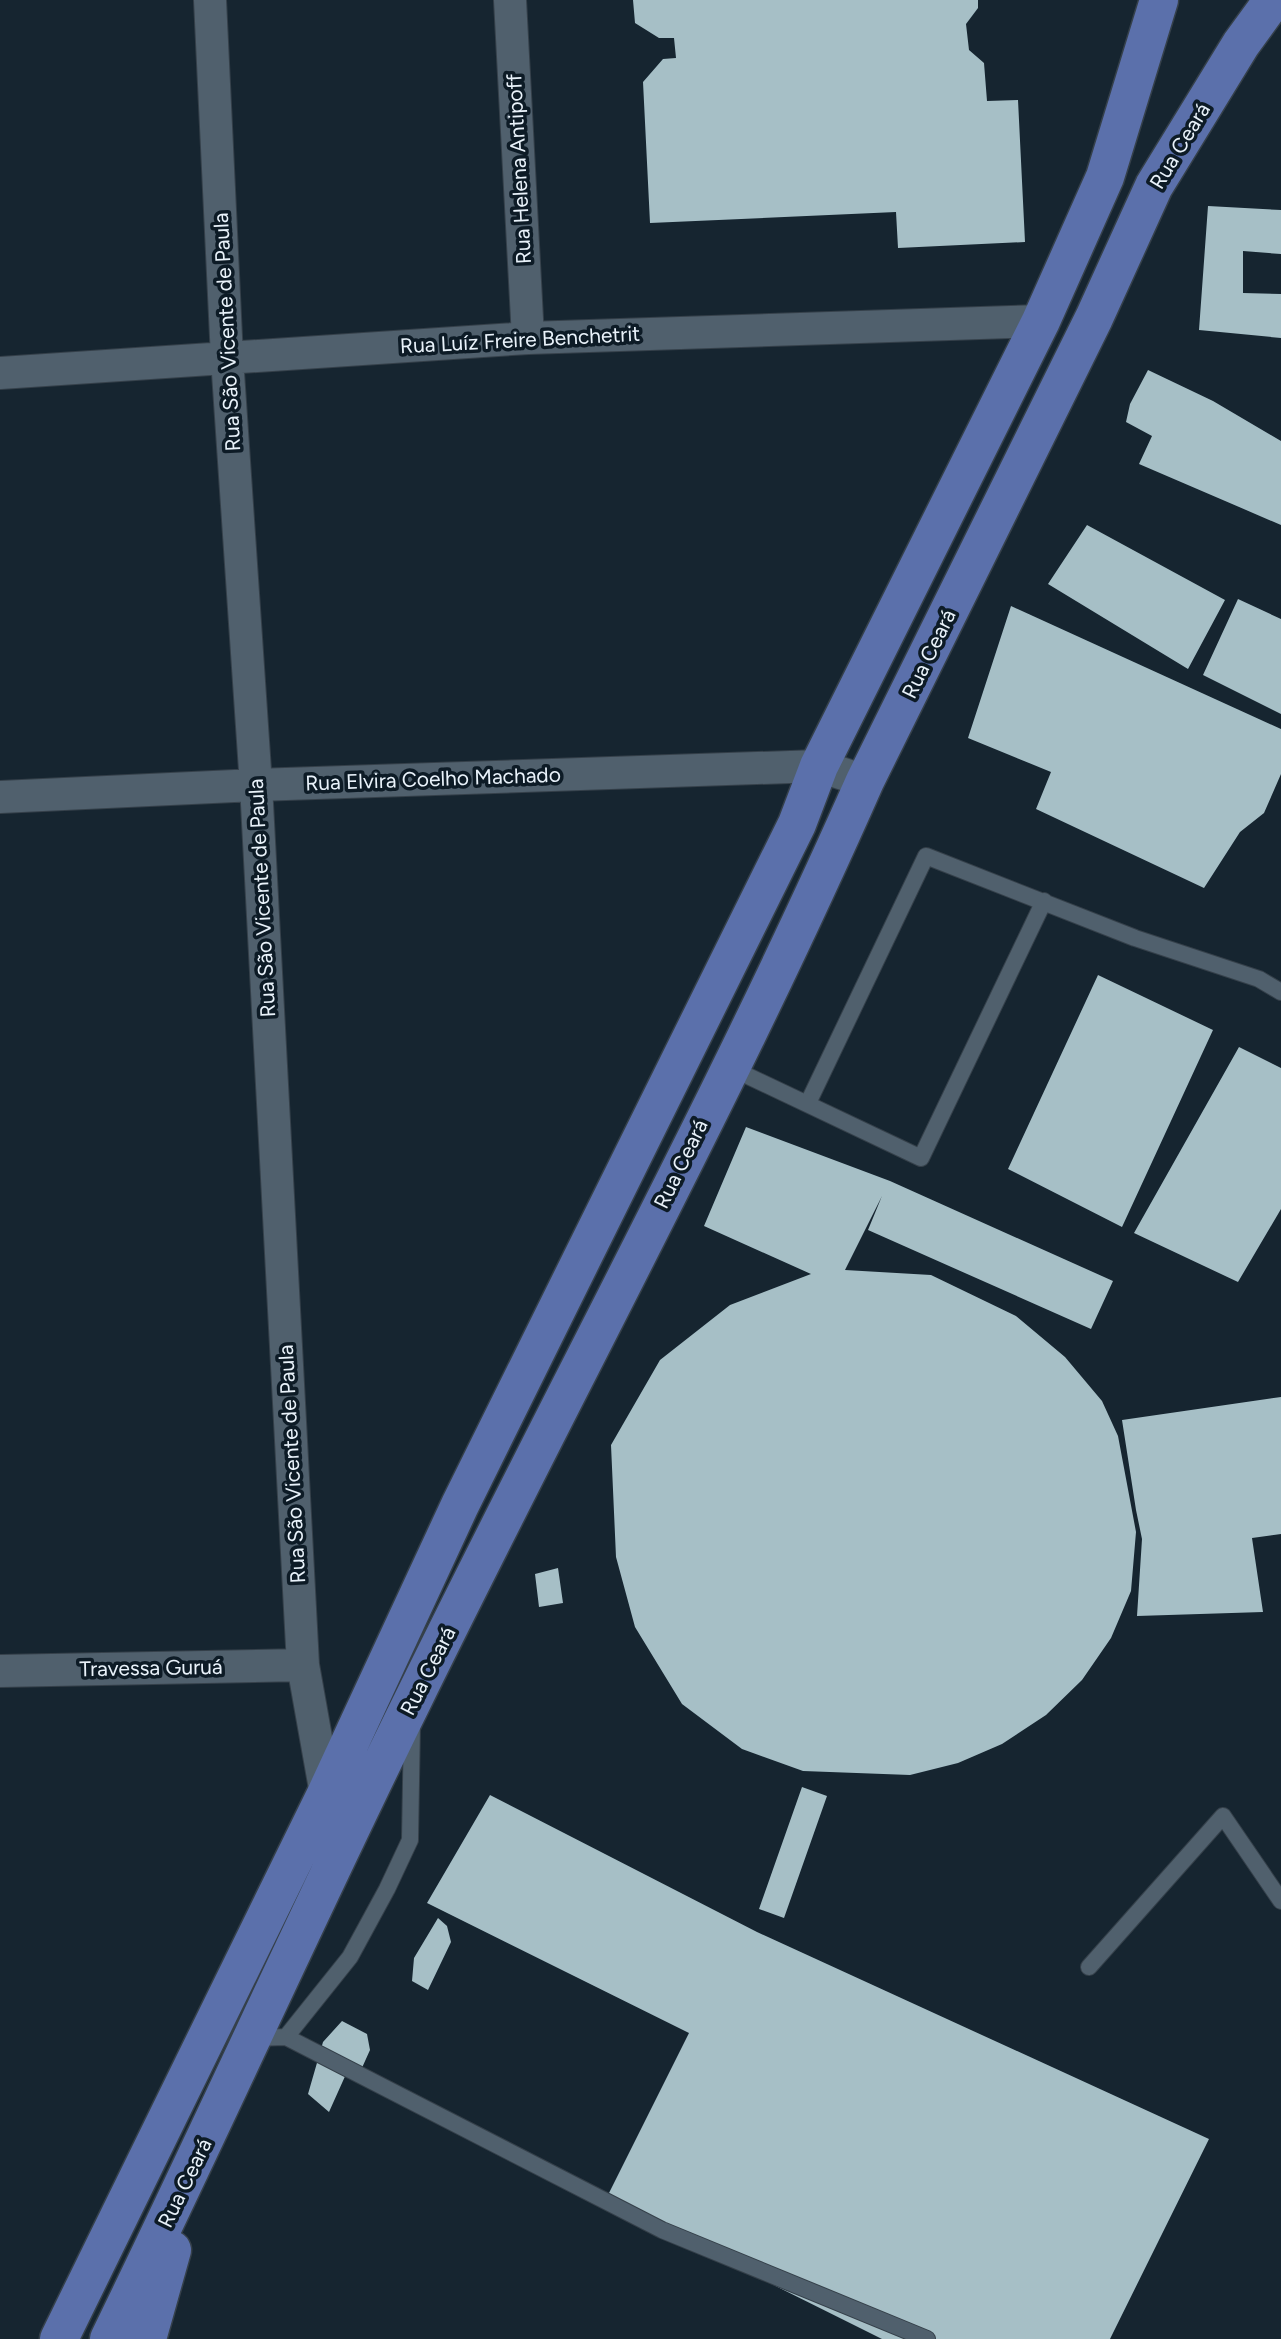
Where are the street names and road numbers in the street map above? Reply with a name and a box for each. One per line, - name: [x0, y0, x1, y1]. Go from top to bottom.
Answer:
- street label: Rua Helena Antipoff: [501, 73, 536, 265]
- street label: Rua Ceará: [1144, 98, 1215, 193]
- street label: Rua São Vicente de Paula: [208, 212, 245, 452]
- street label: Rua Luíz Freire Benchetrit: [399, 321, 641, 358]
- street label: Rua Ceará: [896, 605, 961, 702]
- street label: Rua Elvira Coelho Machado: [305, 762, 561, 795]
- street label: Rua São Vicente de Paula: [243, 778, 280, 1018]
- street label: Rua Ceará: [648, 1115, 713, 1212]
- street label: Rua São Vicente de Paula: [273, 1344, 310, 1584]
- street label: Rua Ceará: [395, 1622, 460, 1719]
- street label: Travessa Guruá: [79, 1654, 223, 1681]
- street label: Rua Ceará: [152, 2134, 217, 2231]

